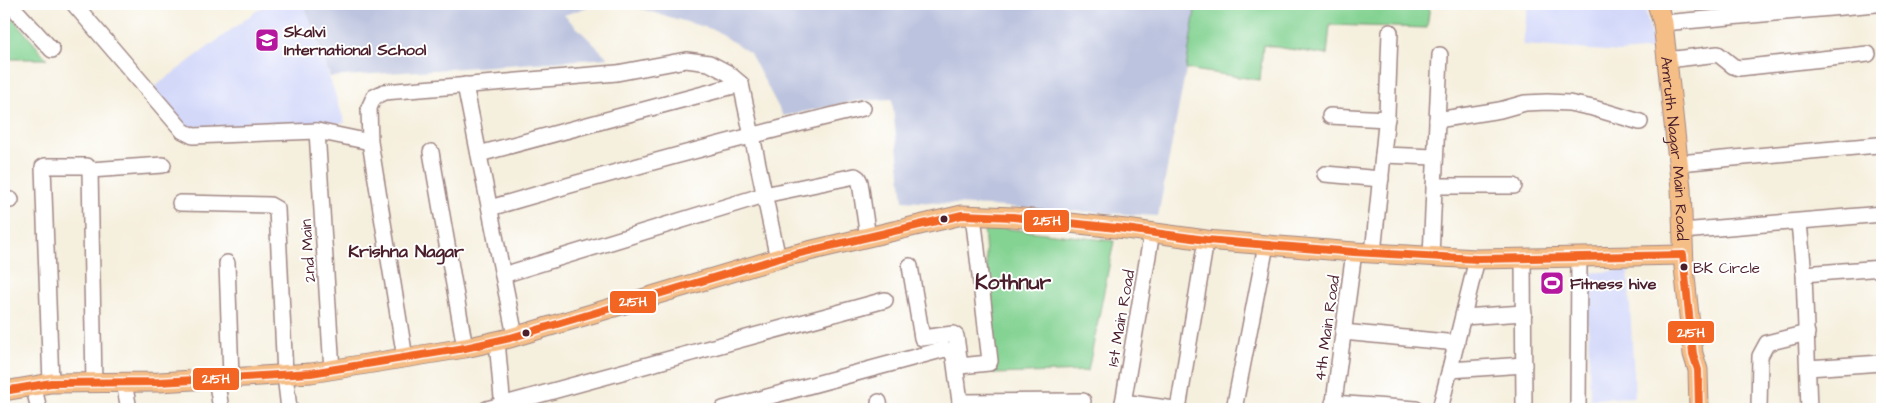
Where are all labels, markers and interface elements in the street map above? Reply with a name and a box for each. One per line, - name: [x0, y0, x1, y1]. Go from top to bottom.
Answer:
- place label: Skalvi International School: [283, 21, 427, 61]
- school or university icon: Skalvi International School: [254, 27, 280, 53]
- street label: Amruth Nagar Main Road: [1655, 55, 1693, 241]
- line badge: 215H: [1023, 209, 1070, 233]
- text: 215H: [1032, 211, 1062, 231]
- unlabelled marker: [939, 214, 949, 224]
- street label: 2nd Main: [295, 218, 321, 283]
- district label: Krishna Nagar: [348, 239, 464, 265]
- place label: BK Circle: [1693, 258, 1760, 279]
- marker: BK Circle: [1679, 262, 1689, 272]
- district label: Kothnur: [975, 268, 1051, 297]
- street label: 1st Main Road: [1102, 268, 1140, 368]
- sports icon: Fitness hive: [1539, 270, 1565, 296]
- place label: Fitness hive: [1570, 273, 1657, 295]
- street label: 4th Main Road: [1309, 274, 1345, 382]
- line badge: 215H: [609, 290, 657, 314]
- text: 215H: [618, 292, 648, 312]
- line badge: 215H: [1667, 320, 1715, 344]
- text: 215H: [1676, 323, 1706, 343]
- unlabelled marker: [521, 328, 531, 338]
- line badge: 215H: [192, 367, 240, 391]
- text: 215H: [201, 369, 231, 389]

